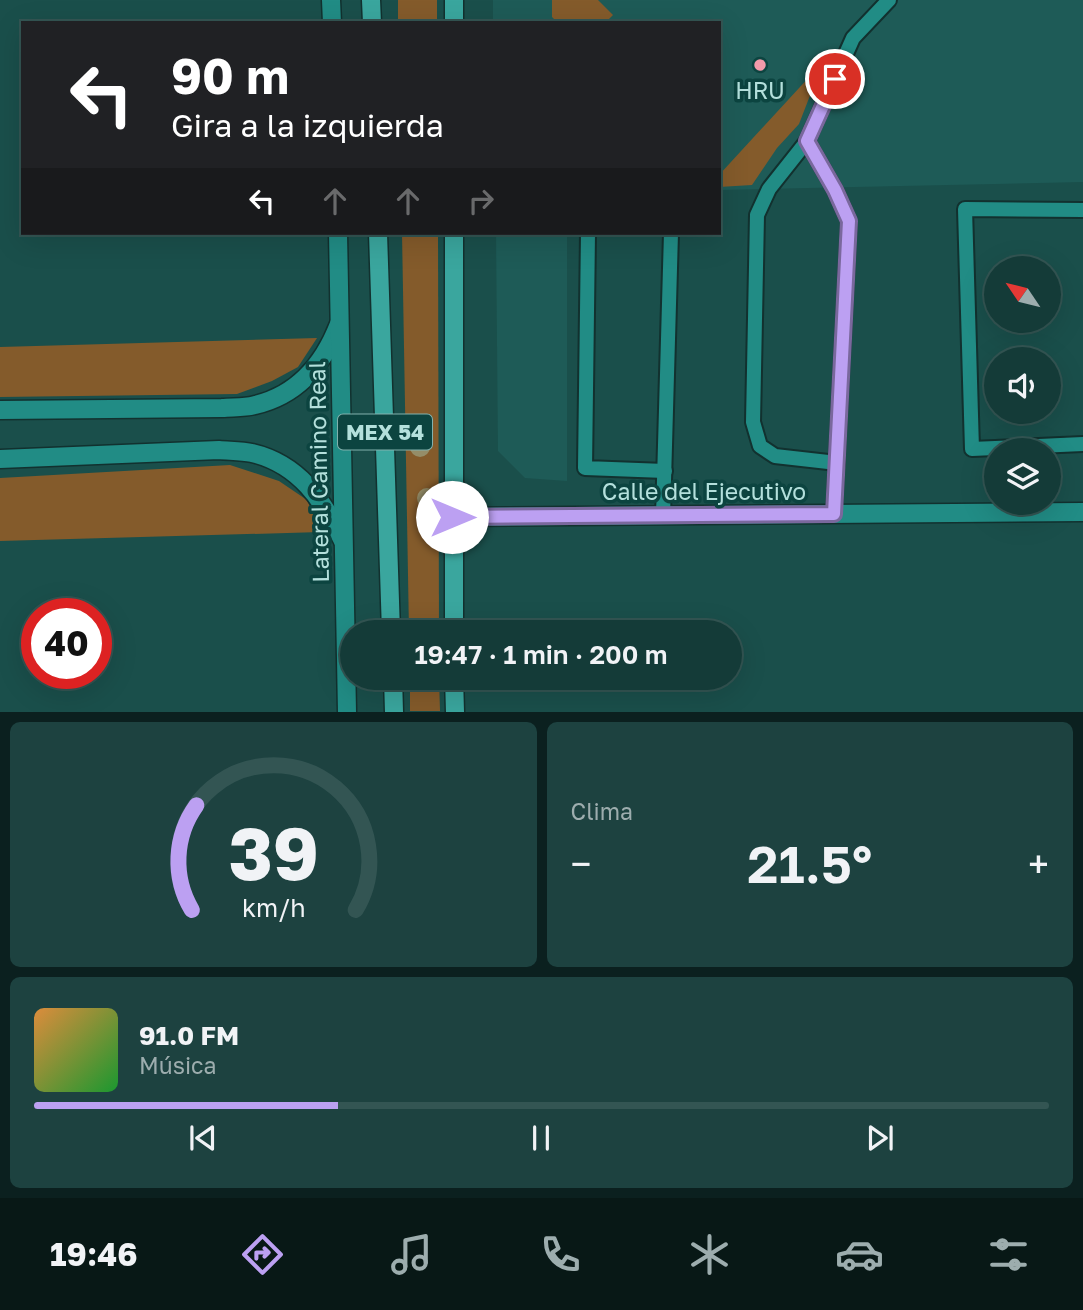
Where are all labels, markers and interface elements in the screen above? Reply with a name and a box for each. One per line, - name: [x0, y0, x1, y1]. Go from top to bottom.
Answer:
- text: 90 m: [171, 46, 289, 105]
- icon: left: [56, 49, 147, 140]
- pin: [805, 49, 865, 109]
- marker: HRU: [752, 57, 768, 73]
- icon: arrive: [816, 60, 854, 98]
- place label: HRU: [735, 76, 785, 104]
- text: Gira a la izquierda: [171, 106, 444, 144]
- icon: left: [243, 182, 281, 220]
- icon: ahead: [316, 182, 354, 220]
- icon: ahead: [389, 182, 427, 220]
- icon: right: [462, 182, 500, 220]
- north arrow: [984, 256, 1060, 332]
- map controls: [984, 256, 1061, 515]
- button: sound: [984, 347, 1061, 424]
- street label: Lateral Camino Real: [302, 361, 334, 583]
- road number: MEX 54: [338, 414, 432, 450]
- button: layers: [984, 438, 1061, 515]
- street label: Calle del Ejecutivo: [602, 477, 806, 505]
- position arrow: [415, 480, 489, 554]
- speed limit sign: 40: [21, 598, 112, 689]
- text: 19:47 · 1 min · 200 m: [414, 639, 668, 670]
- text: Clima: [571, 797, 633, 825]
- text: 39: [228, 810, 319, 897]
- text: 21.5°: [747, 832, 872, 894]
- text: −: [571, 841, 591, 886]
- text: +: [1028, 841, 1049, 886]
- text: km/h: [241, 892, 305, 923]
- text: 91.0 FM: [139, 1020, 239, 1051]
- text: Música: [139, 1051, 217, 1079]
- icon: previous: [184, 1119, 222, 1157]
- icon: pause: [522, 1119, 560, 1157]
- icon: next: [861, 1119, 899, 1157]
- icon: directions: [238, 1230, 287, 1279]
- icon: music: [387, 1230, 436, 1279]
- icon: phone: [536, 1230, 585, 1279]
- icon: climate: [685, 1230, 734, 1279]
- icon: car: [835, 1230, 884, 1279]
- icon: filters: [984, 1230, 1033, 1279]
- text: 19:46: [50, 1235, 137, 1273]

